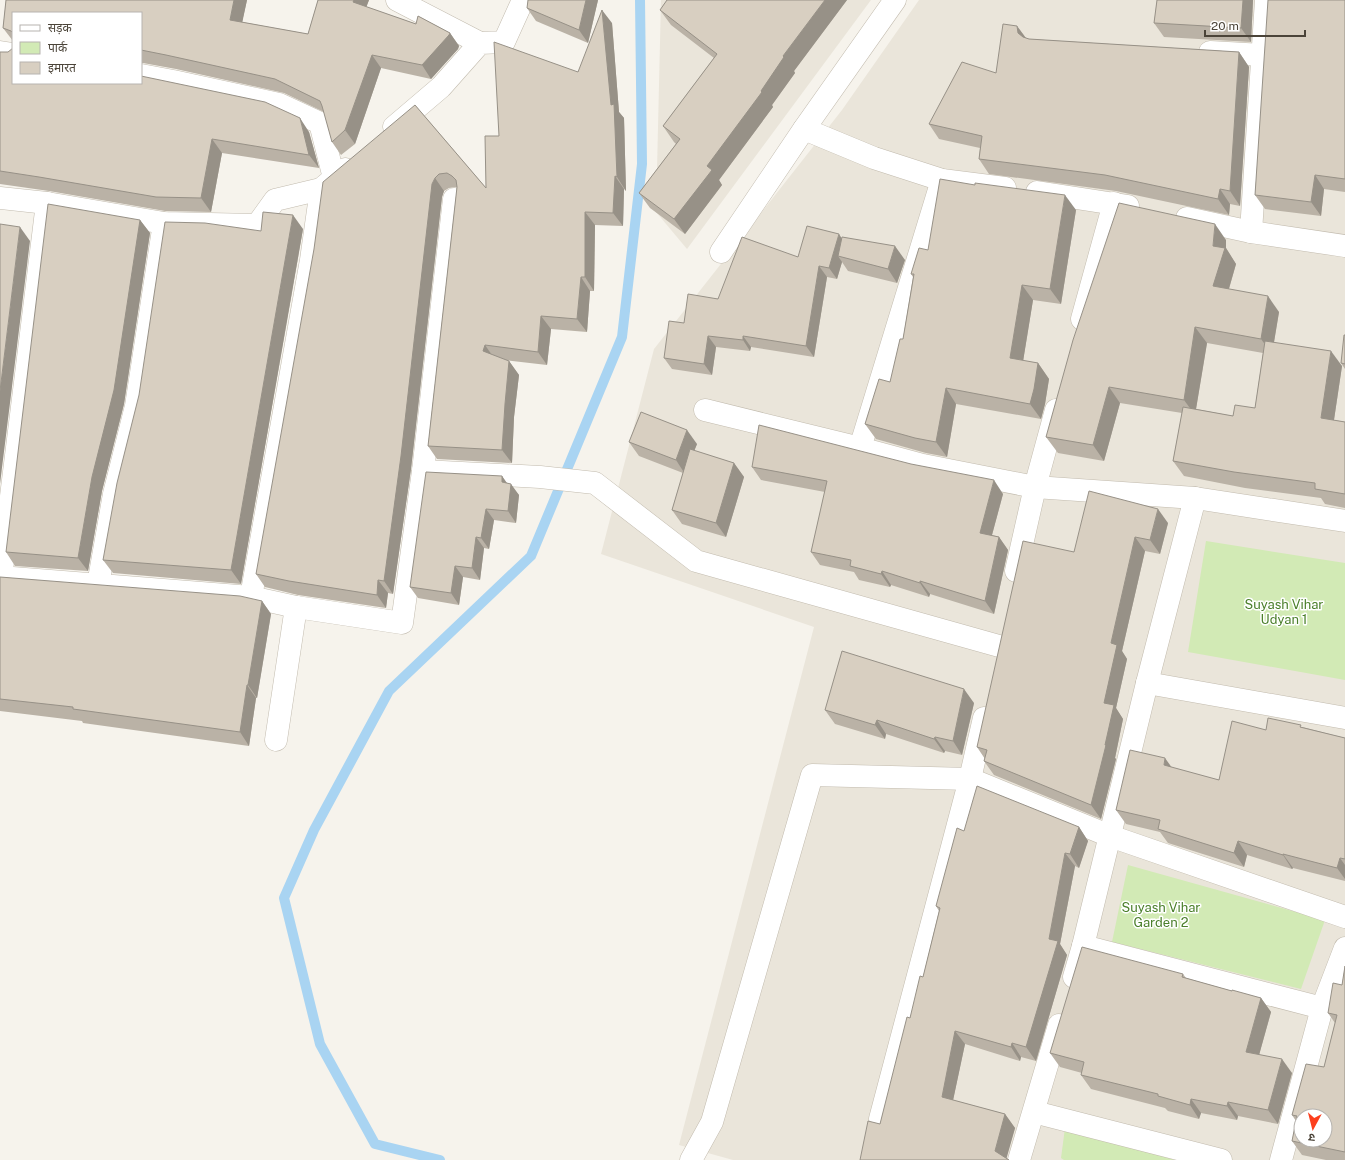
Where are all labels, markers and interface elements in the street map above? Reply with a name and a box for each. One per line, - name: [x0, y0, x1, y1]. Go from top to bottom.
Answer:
- legend: [12, 12, 142, 84]
- scale bar: [1205, 12, 1305, 38]
- text: 20 m: [1211, 19, 1239, 33]
- text: सड़क: [48, 21, 73, 35]
- text: पार्क: [48, 41, 68, 55]
- text: इमारत: [48, 61, 77, 75]
- park label: Suyash Vihar Udyan 1: [1245, 597, 1323, 627]
- park label: Suyash Vihar Garden 2: [1122, 900, 1200, 930]
- north arrow: [1293, 1108, 1333, 1148]
- text: उ: [1307, 1132, 1316, 1144]

